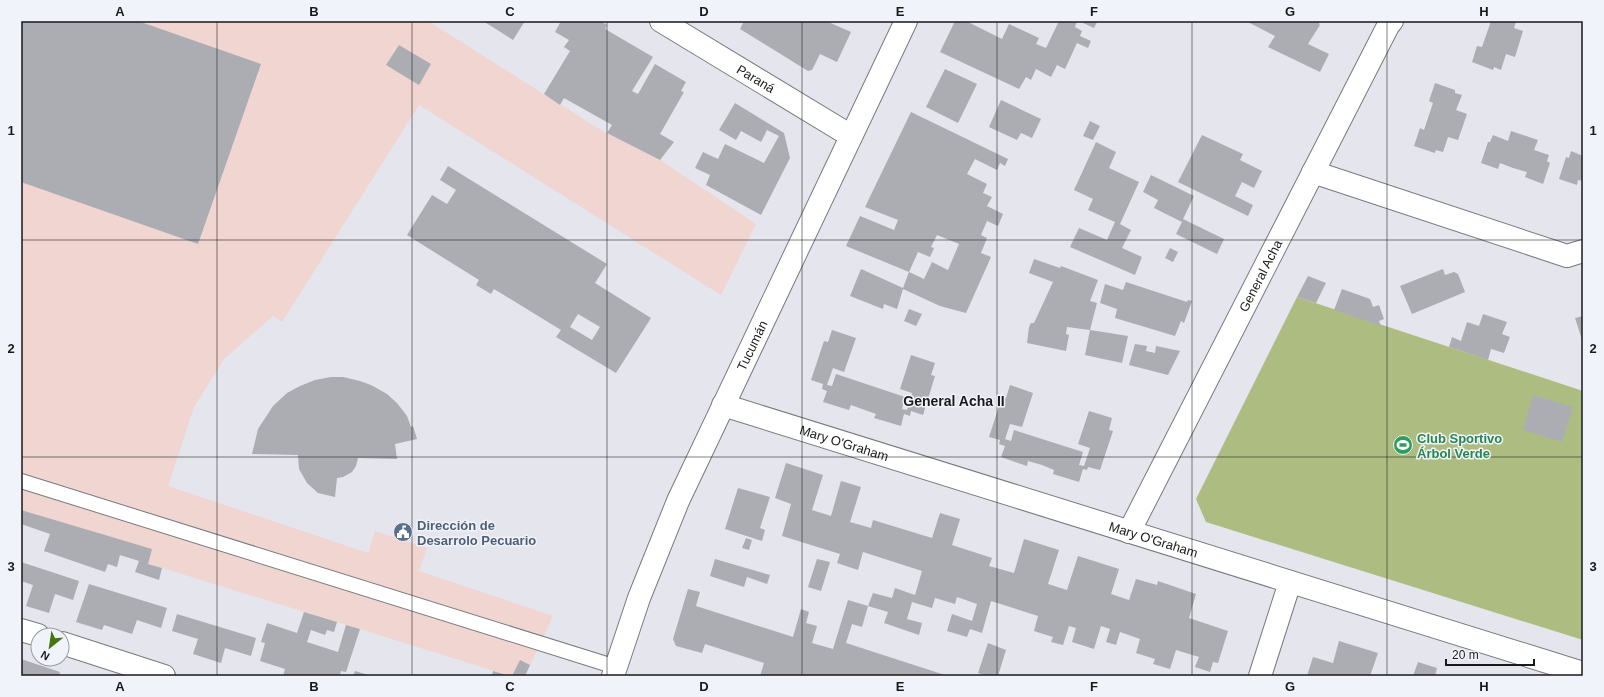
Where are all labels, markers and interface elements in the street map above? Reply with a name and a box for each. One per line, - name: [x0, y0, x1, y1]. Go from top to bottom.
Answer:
- text: A: [115, 4, 125, 19]
- text: B: [309, 4, 319, 19]
- text: C: [505, 4, 515, 19]
- text: D: [699, 4, 709, 19]
- text: E: [896, 4, 905, 19]
- text: F: [1090, 4, 1098, 19]
- text: G: [1285, 4, 1295, 19]
- text: H: [1479, 4, 1489, 19]
- street label: Paraná: [734, 62, 778, 97]
- text: 1: [7, 123, 15, 138]
- text: 1: [1589, 123, 1597, 138]
- street label: General Acha: [1236, 237, 1286, 314]
- street label: Tucumán: [734, 318, 771, 373]
- text: 2: [7, 341, 15, 356]
- text: 2: [1589, 341, 1597, 356]
- district label: General Acha II: [903, 393, 1005, 409]
- street label: Mary O'Graham: [798, 422, 890, 464]
- place label: Club Sportivo Árbol Verde: [1417, 431, 1502, 461]
- sports icon: Club Sportivo Árbol Verde: [1392, 434, 1414, 456]
- place label: Dirección de Desarrolo Pecuario: [417, 518, 536, 548]
- street label: Mary O'Graham: [1107, 519, 1200, 561]
- public building icon: Dirección de Desarrolo Pecuario: [392, 521, 414, 543]
- text: 3: [7, 559, 15, 574]
- text: 3: [1589, 559, 1597, 574]
- north arrow: [30, 627, 70, 667]
- scale bar: [1446, 641, 1534, 667]
- text: N: [39, 648, 51, 663]
- text: 20 m: [1452, 648, 1479, 662]
- text: A: [115, 679, 125, 694]
- text: B: [309, 679, 319, 694]
- text: C: [505, 679, 515, 694]
- text: D: [699, 679, 709, 694]
- text: E: [896, 679, 905, 694]
- text: F: [1090, 679, 1098, 694]
- text: G: [1285, 679, 1295, 694]
- text: H: [1479, 679, 1489, 694]

